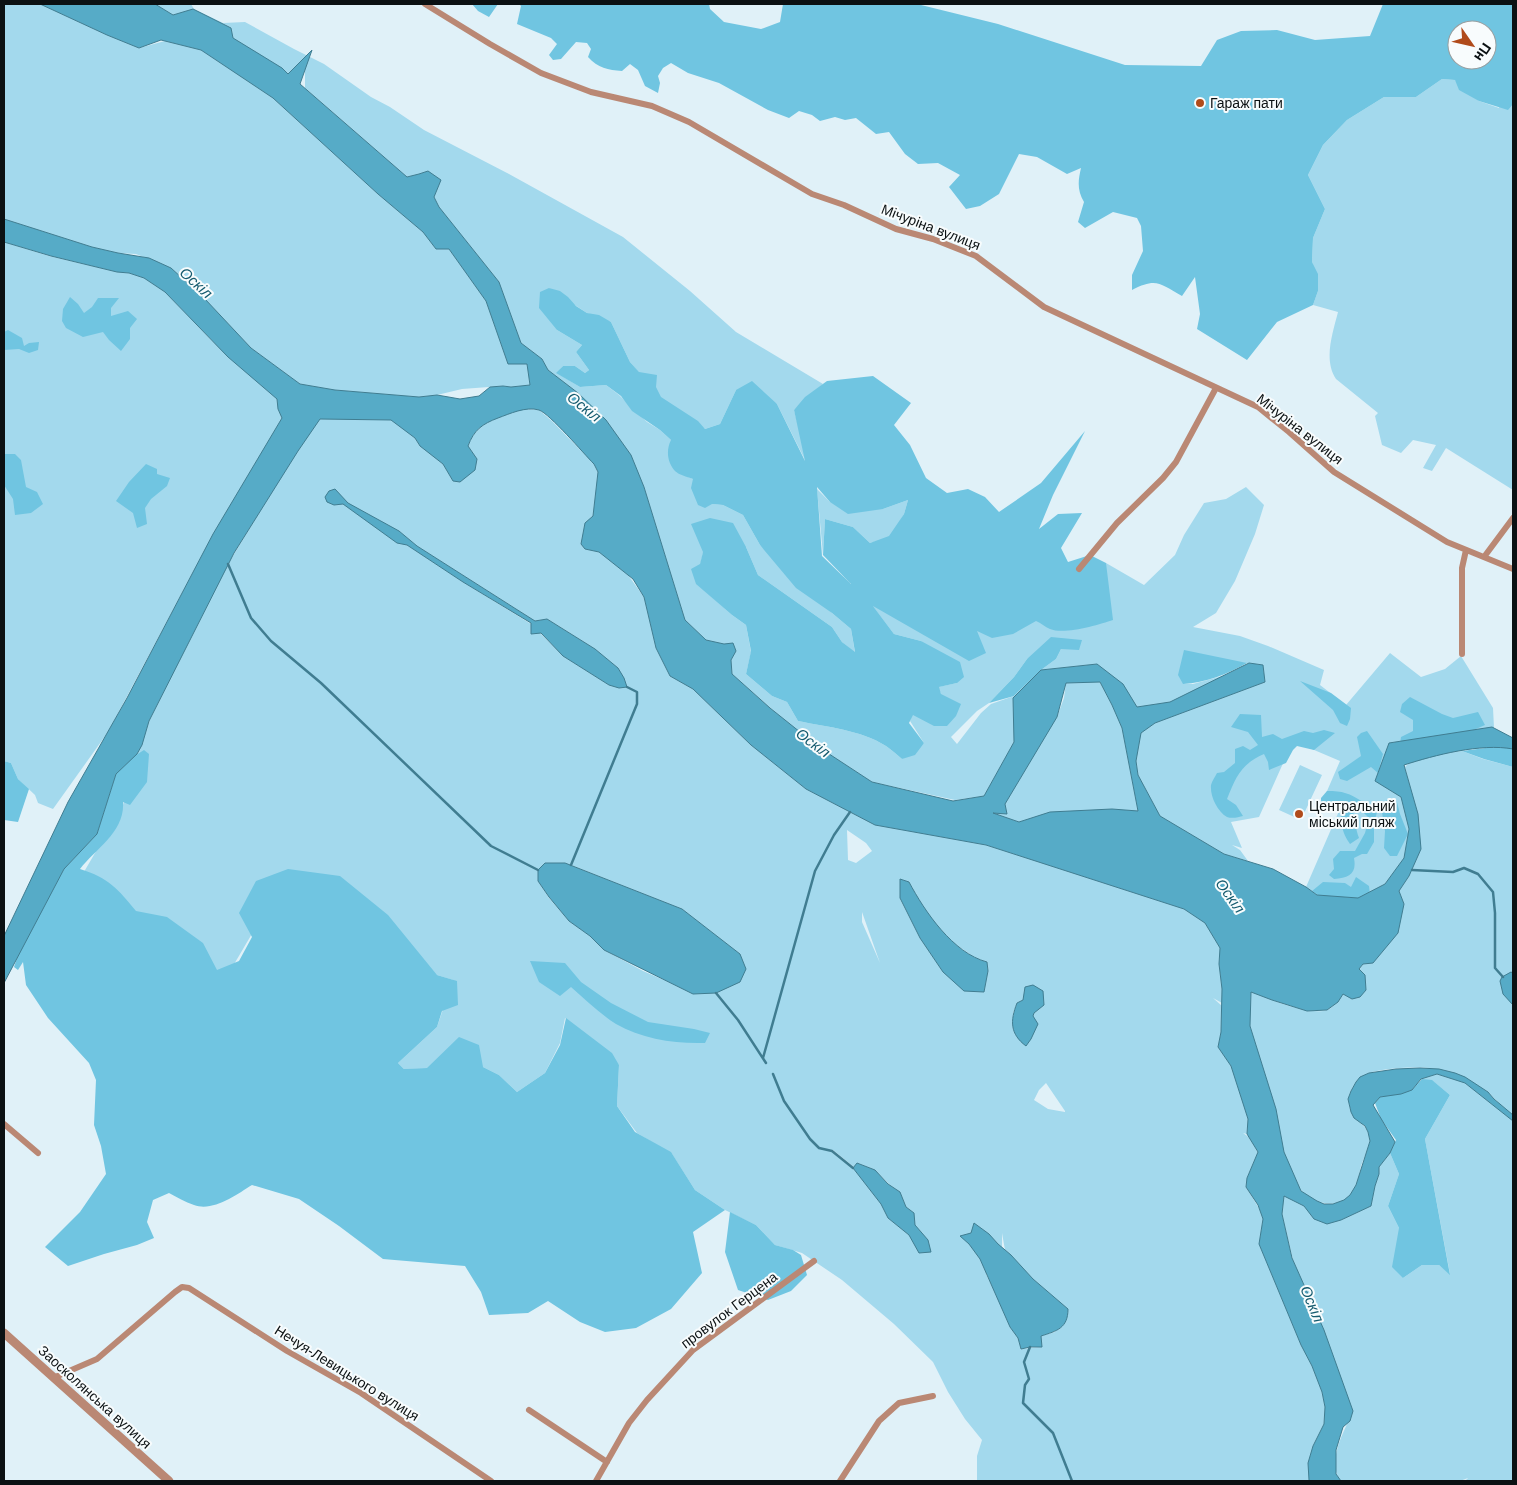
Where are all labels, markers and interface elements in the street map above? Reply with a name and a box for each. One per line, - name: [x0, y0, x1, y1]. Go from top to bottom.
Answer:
- north arrow: [1447, 20, 1497, 70]
- text: Пн: [1471, 40, 1495, 64]
- place label: Гараж пати: [1210, 95, 1283, 111]
- marker: Гараж пати: [1194, 97, 1206, 109]
- street label: Мічуріна вулиця: [879, 201, 983, 253]
- water label: Оскіл: [177, 264, 217, 302]
- water label: Оскіл: [564, 388, 605, 425]
- street label: Мічуріна вулиця: [1254, 390, 1346, 468]
- water label: Оскіл: [793, 725, 834, 761]
- place label: Центральний міський пляж: [1309, 798, 1396, 830]
- marker: Центральний міський пляж: [1293, 808, 1305, 820]
- water label: Оскіл: [1212, 875, 1249, 917]
- street label: провулок Герцена: [678, 1268, 780, 1351]
- water label: Оскіл: [1297, 1283, 1328, 1325]
- street label: Нечуя-Левицького вулиця: [272, 1322, 422, 1424]
- street label: Заосколянська вулиця: [35, 1342, 155, 1452]

